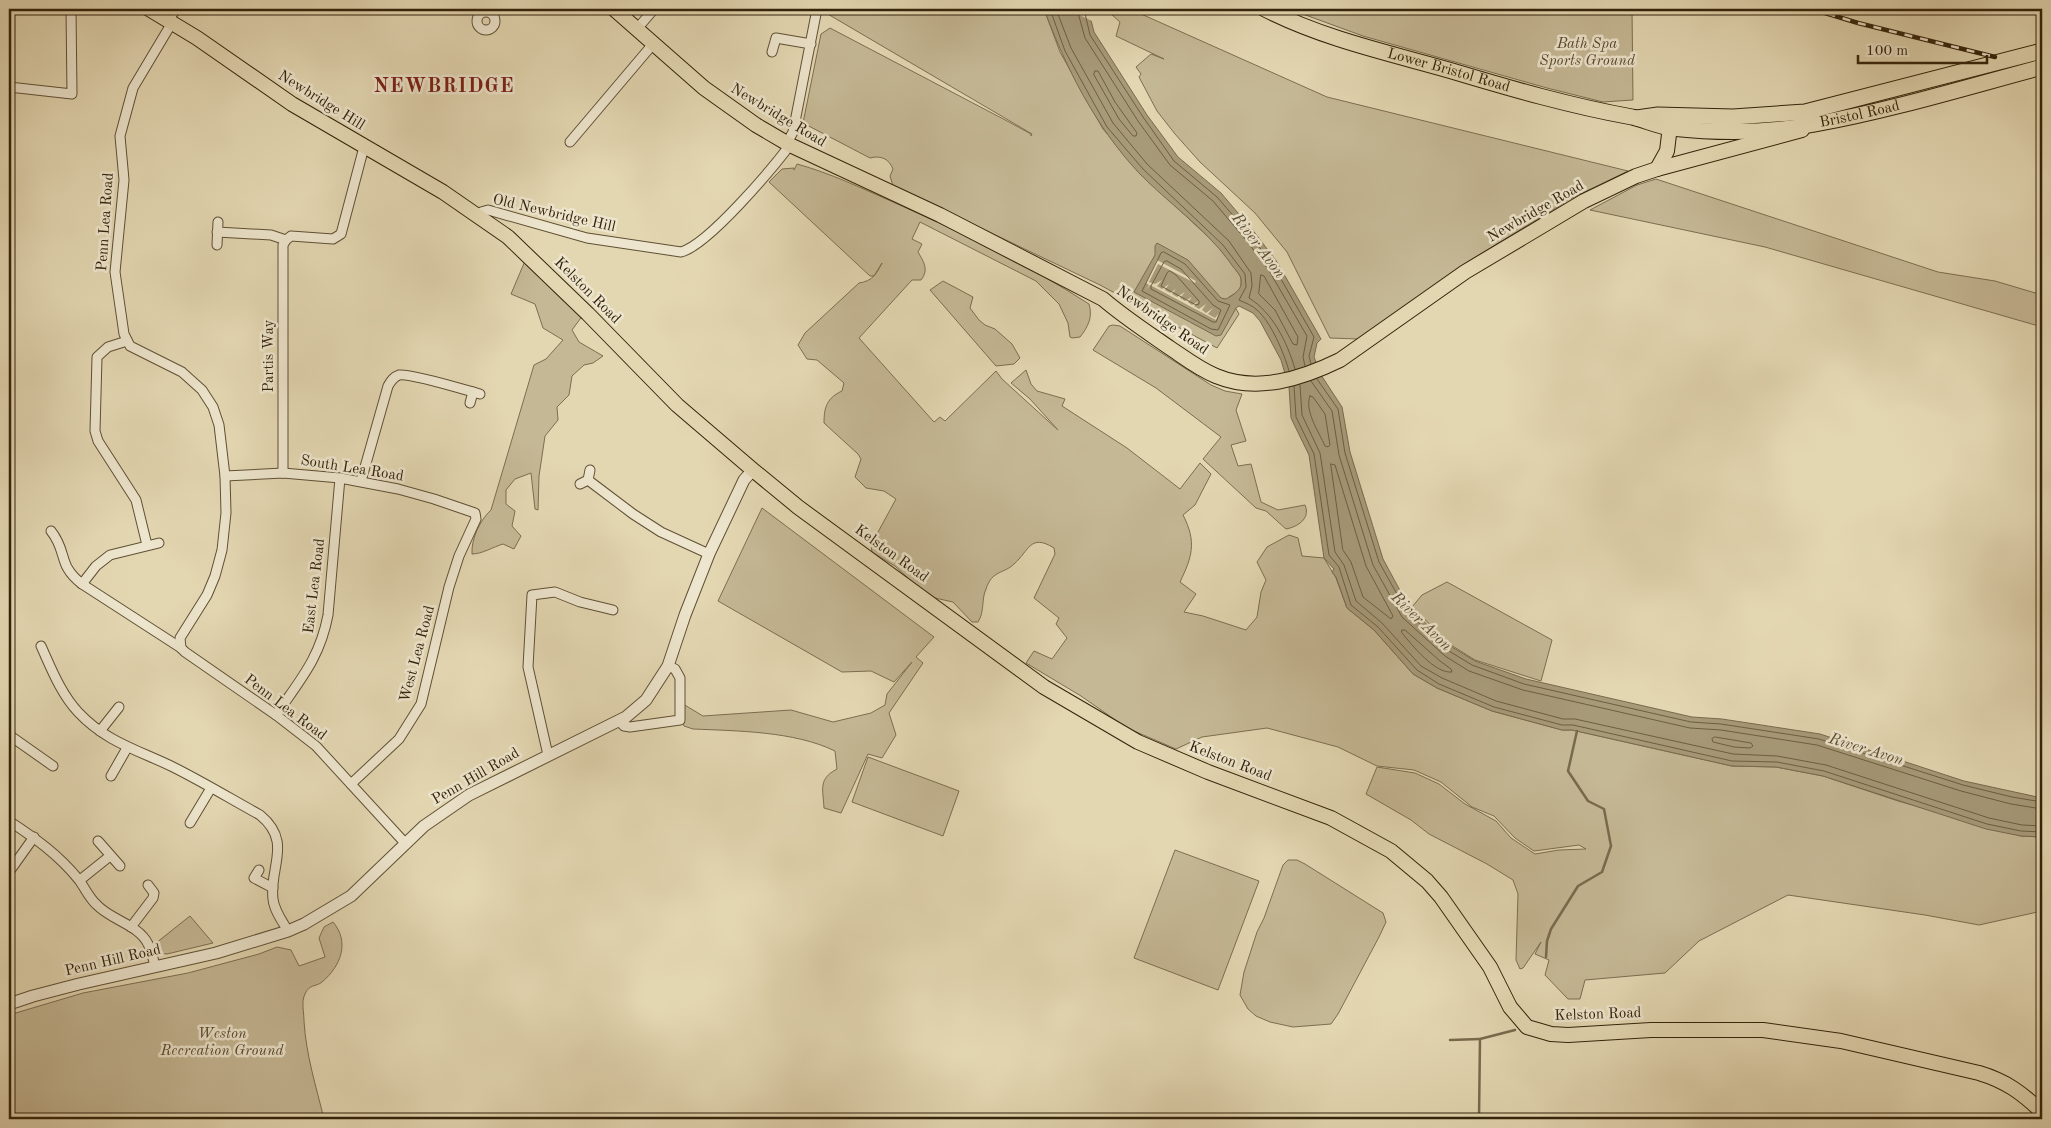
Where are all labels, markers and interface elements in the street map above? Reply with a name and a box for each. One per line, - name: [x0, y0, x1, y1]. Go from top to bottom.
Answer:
- scale bar: [1858, 32, 1987, 64]
- park label: Bath Spa Sports Ground: [1539, 37, 1636, 69]
- text: 100 m: [1866, 44, 1908, 59]
- street label: Lower Bristol Road: [1386, 46, 1512, 95]
- street label: Newbridge Hill: [275, 68, 367, 134]
- district label: NEWBRIDGE: [373, 77, 515, 97]
- street label: Newbridge Road: [728, 82, 828, 150]
- street label: Bristol Road: [1818, 98, 1901, 130]
- street label: Penn Lea Road: [95, 172, 117, 272]
- street label: Newbridge Road: [1485, 178, 1587, 246]
- street label: Old Newbridge Hill: [491, 193, 617, 235]
- water label: River Avon: [1228, 210, 1288, 282]
- street label: Kelston Road: [551, 255, 623, 327]
- street label: Newbridge Road: [1113, 284, 1211, 358]
- street label: Partis Way: [262, 319, 277, 393]
- street label: South Lea Road: [299, 453, 405, 485]
- street label: Kelston Road: [851, 522, 931, 586]
- street label: East Lea Road: [302, 537, 328, 634]
- water label: River Avon: [1387, 589, 1454, 655]
- street label: West Lea Road: [398, 604, 438, 704]
- street label: Penn Lea Road: [241, 672, 329, 744]
- water label: River Avon: [1826, 731, 1905, 769]
- street label: Kelston Road: [1187, 739, 1274, 785]
- street label: Penn Hill Road: [430, 746, 522, 808]
- street label: Penn Hill Road: [63, 943, 163, 979]
- street label: Kelston Road: [1554, 1006, 1642, 1024]
- park label: Weston Recreation Ground: [159, 1027, 285, 1059]

